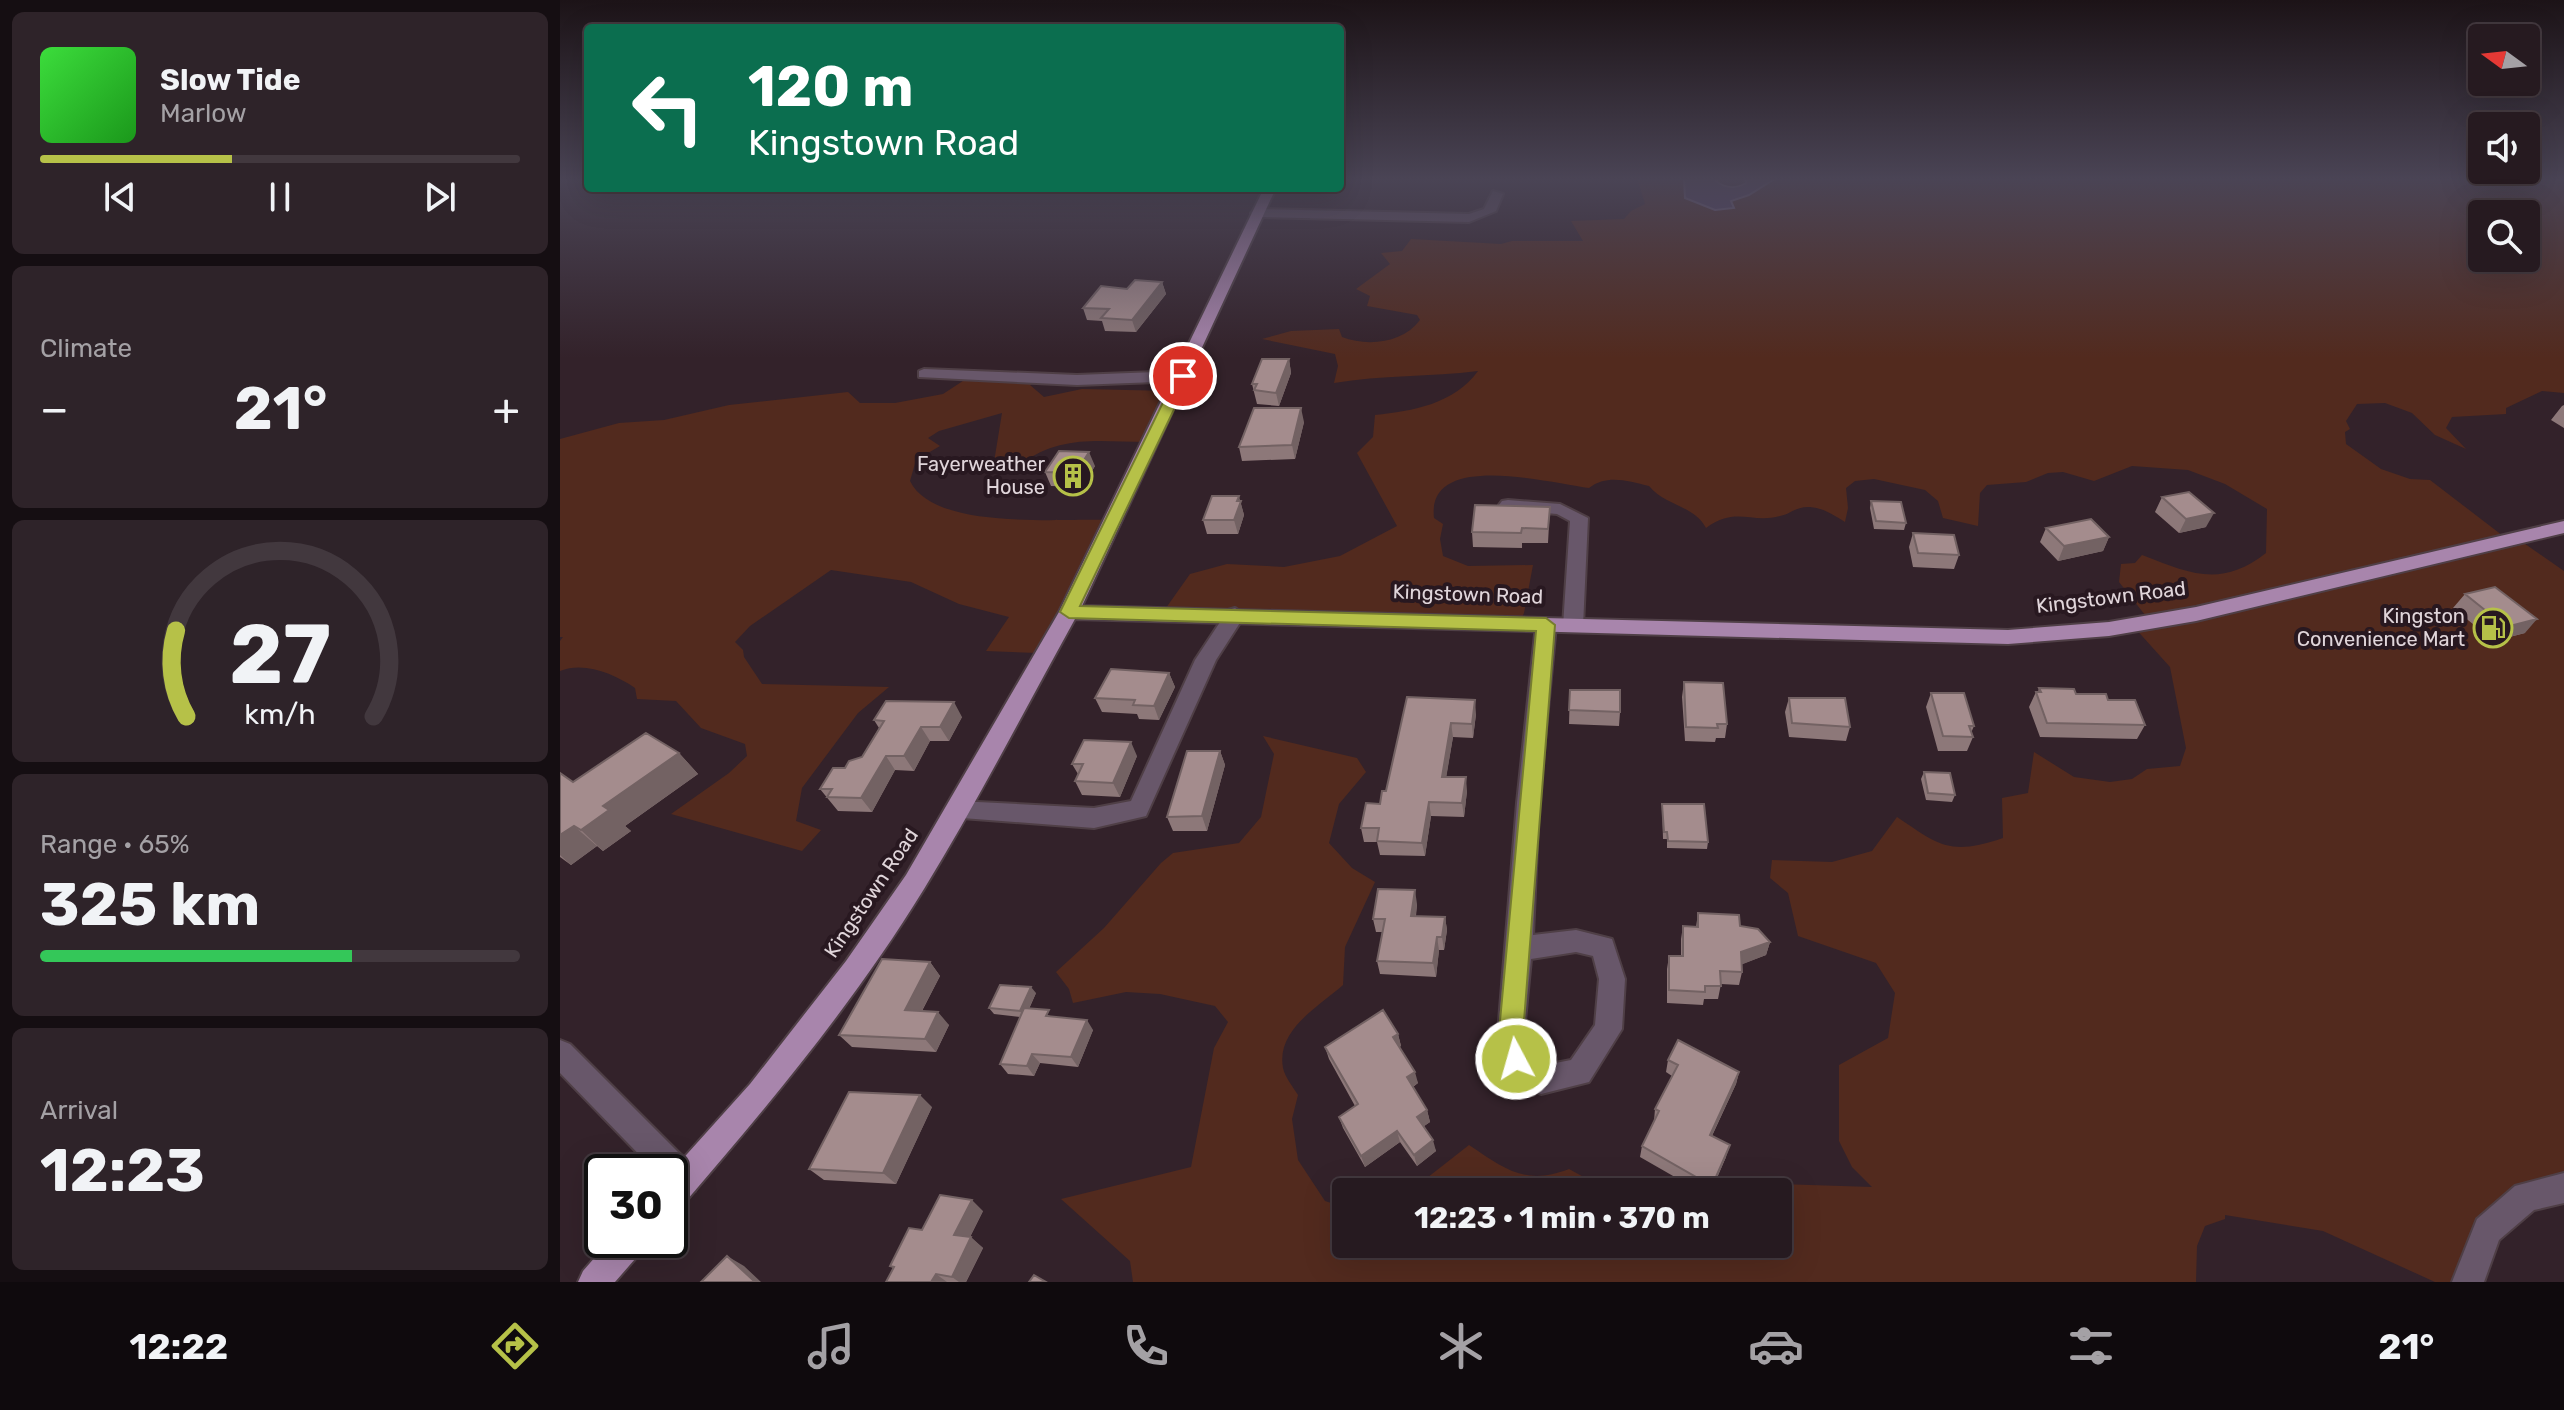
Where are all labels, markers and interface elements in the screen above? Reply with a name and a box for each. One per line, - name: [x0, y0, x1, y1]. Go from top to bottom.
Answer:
- north arrow: [2468, 24, 2540, 96]
- map controls: [2468, 24, 2540, 272]
- text: 120 m: [748, 54, 914, 120]
- icon: left: [616, 56, 720, 160]
- text: Slow Tide: [160, 62, 300, 98]
- text: Marlow: [160, 98, 247, 129]
- button: sound: [2468, 112, 2540, 184]
- text: Kingstown Road: [748, 121, 1019, 164]
- icon: previous: [98, 175, 142, 219]
- icon: pause: [258, 175, 302, 219]
- icon: next: [418, 175, 462, 219]
- button: search: [2468, 200, 2540, 272]
- text: Climate: [40, 333, 132, 364]
- pin: [1149, 342, 1217, 410]
- icon: arrive: [1161, 354, 1205, 398]
- text: 21°: [234, 373, 327, 444]
- text: −: [40, 383, 69, 435]
- text: +: [493, 383, 520, 435]
- place label: Fayerweather House: [917, 452, 1045, 499]
- building icon: Fayerweather House: [1052, 455, 1094, 497]
- street label: Kingstown Road: [2035, 576, 2187, 618]
- street label: Kingstown Road: [1392, 579, 1544, 609]
- place label: Kingston Convenience Mart: [2297, 604, 2465, 651]
- text: 27: [229, 605, 331, 704]
- fuel station icon: Kingston Convenience Mart: [2472, 607, 2514, 649]
- text: km/h: [244, 697, 316, 731]
- street label: Kingstown Road: [819, 824, 923, 962]
- text: Range · 65%: [40, 829, 189, 860]
- text: 325 km: [40, 869, 260, 940]
- position arrow: [1474, 1017, 1558, 1101]
- text: Arrival: [40, 1095, 118, 1126]
- text: 12:23: [40, 1135, 205, 1206]
- speed limit sign: 30: [584, 1154, 688, 1258]
- text: 12:23 · 1 min · 370 m: [1414, 1200, 1710, 1236]
- icon: directions: [487, 1318, 543, 1374]
- icon: music: [803, 1318, 859, 1374]
- icon: phone: [1118, 1318, 1174, 1374]
- icon: climate: [1433, 1318, 1489, 1374]
- icon: car: [1748, 1318, 1804, 1374]
- icon: filters: [2063, 1318, 2119, 1374]
- text: 12:22: [130, 1325, 228, 1368]
- text: 21°: [2378, 1325, 2434, 1368]

